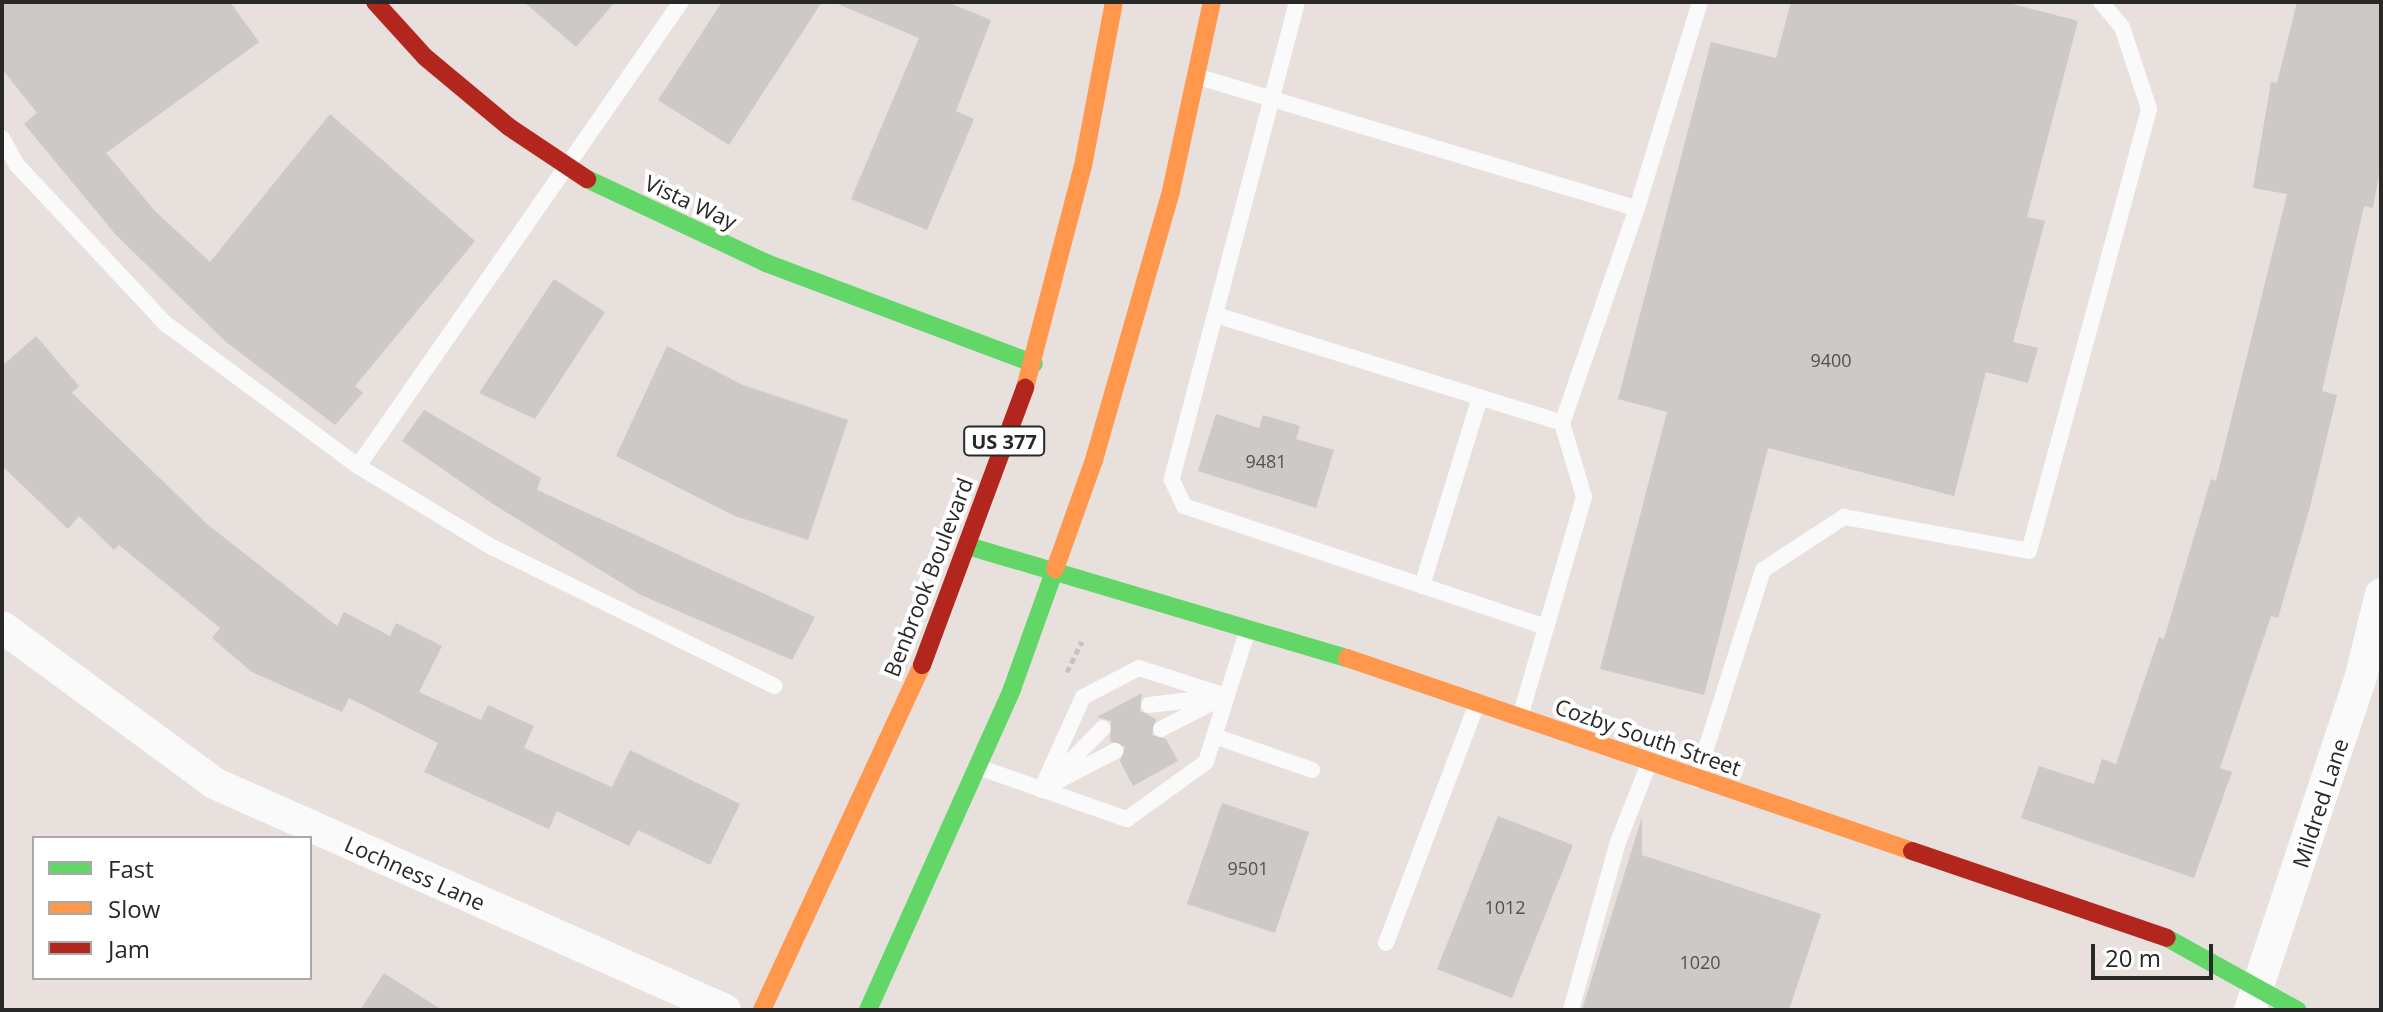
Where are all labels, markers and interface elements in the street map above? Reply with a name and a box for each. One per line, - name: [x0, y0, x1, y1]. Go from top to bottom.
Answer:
- street label: Vista Way: [641, 169, 741, 235]
- house number: 9400: [1810, 349, 1852, 371]
- road number: US 377: [962, 425, 1046, 457]
- house number: 9481: [1245, 450, 1287, 472]
- street label: Benbrook Boulevard: [878, 474, 978, 680]
- street label: Cozby South Street: [1552, 693, 1744, 781]
- street label: Mildred Lane: [2287, 735, 2353, 871]
- street label: Lochness Lane: [341, 830, 489, 916]
- legend: [32, 836, 312, 980]
- text: Fast: [108, 852, 154, 885]
- house number: 9501: [1227, 857, 1269, 879]
- text: Slow: [108, 892, 160, 925]
- house number: 1012: [1484, 896, 1526, 918]
- scale bar: [2095, 928, 2217, 978]
- text: Jam: [108, 932, 150, 965]
- text: 20 m: [2105, 941, 2161, 974]
- house number: 1020: [1679, 951, 1721, 973]

